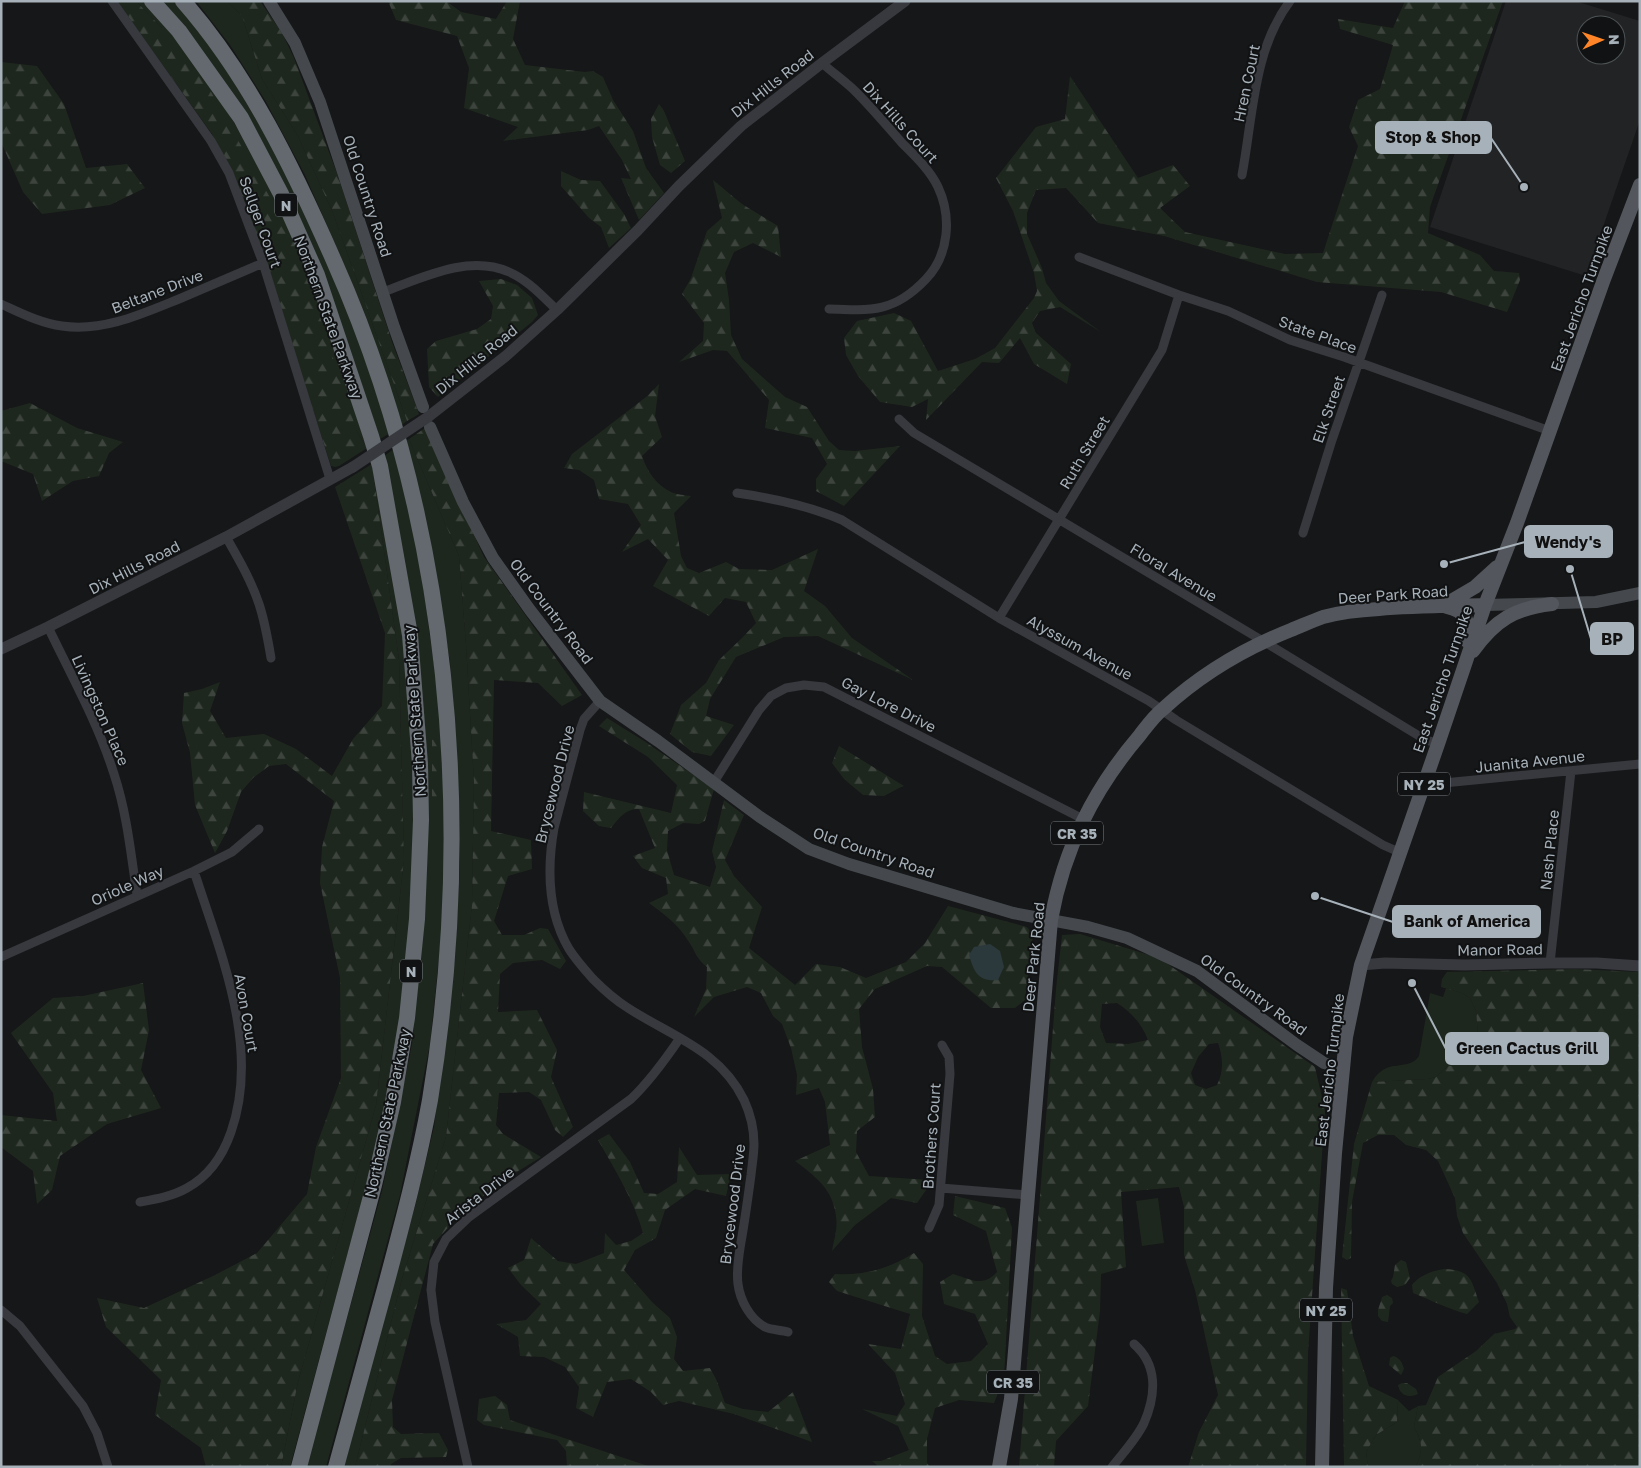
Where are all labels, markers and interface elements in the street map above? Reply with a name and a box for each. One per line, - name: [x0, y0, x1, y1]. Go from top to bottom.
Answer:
- north arrow: [1576, 15, 1626, 65]
- text: N: [1606, 34, 1623, 45]
- street label: Hren Court: [1229, 42, 1263, 124]
- street label: Dix Hills Road: [727, 45, 817, 121]
- street label: Dix Hills Court: [860, 77, 942, 167]
- callout: Stop & Shop: [1376, 122, 1491, 153]
- text: Stop & Shop: [1385, 127, 1481, 147]
- street label: Old Country Road: [340, 133, 396, 259]
- street label: Sellger Court: [236, 174, 286, 270]
- road number: N: [275, 194, 297, 216]
- street label: East Jericho Turnpike: [1546, 222, 1616, 374]
- street label: Northern State Parkway: [291, 233, 367, 402]
- street label: Beltane Drive: [109, 265, 206, 317]
- street label: State Place: [1276, 312, 1360, 357]
- street label: Dix Hills Road: [431, 321, 521, 397]
- street label: Elk Street: [1308, 373, 1348, 445]
- street label: Ruth Street: [1055, 412, 1113, 492]
- callout: Wendy's: [1525, 526, 1612, 557]
- text: Wendy's: [1534, 532, 1602, 552]
- street label: Dix Hills Road: [85, 536, 183, 598]
- street label: Floral Avenue: [1127, 539, 1221, 605]
- street label: Old Country Road: [507, 555, 597, 667]
- street label: Deer Park Road: [1337, 581, 1449, 607]
- street label: East Jericho Turnpike: [1408, 603, 1476, 755]
- street label: Alyssum Avenue: [1024, 611, 1136, 684]
- callout: BP: [1591, 623, 1633, 654]
- street label: Northern State Parkway: [399, 624, 429, 798]
- text: BP: [1601, 629, 1623, 649]
- street label: Livingston Place: [69, 652, 134, 768]
- street label: Gay Lore Drive: [839, 672, 940, 736]
- street label: Brycewood Drive: [531, 723, 577, 845]
- street label: Juanita Avenue: [1474, 746, 1586, 776]
- road number: NY 25: [1398, 772, 1450, 796]
- street label: Nash Place: [1536, 809, 1562, 891]
- road number: CR 35: [1051, 821, 1103, 844]
- street label: Old Country Road: [811, 823, 937, 881]
- street label: Oriole Way: [88, 861, 167, 909]
- street label: Deer Park Road: [1018, 901, 1048, 1013]
- callout: Bank of America: [1393, 906, 1540, 937]
- text: Bank of America: [1404, 911, 1530, 931]
- street label: Manor Road: [1457, 939, 1543, 959]
- street label: Old Country Road: [1197, 949, 1311, 1039]
- road number: N: [400, 959, 422, 982]
- street label: Avon Court: [231, 972, 263, 1054]
- street label: East Jericho Turnpike: [1311, 992, 1347, 1148]
- street label: Northern State Parkway: [360, 1026, 414, 1199]
- callout: Green Cactus Grill: [1446, 1033, 1608, 1064]
- text: Green Cactus Grill: [1456, 1038, 1599, 1058]
- street label: Brothers Court: [918, 1082, 944, 1190]
- street label: Brycewood Drive: [716, 1142, 748, 1265]
- street label: Arista Drive: [441, 1162, 518, 1228]
- road number: NY 25: [1300, 1298, 1352, 1322]
- road number: CR 35: [987, 1370, 1039, 1394]

